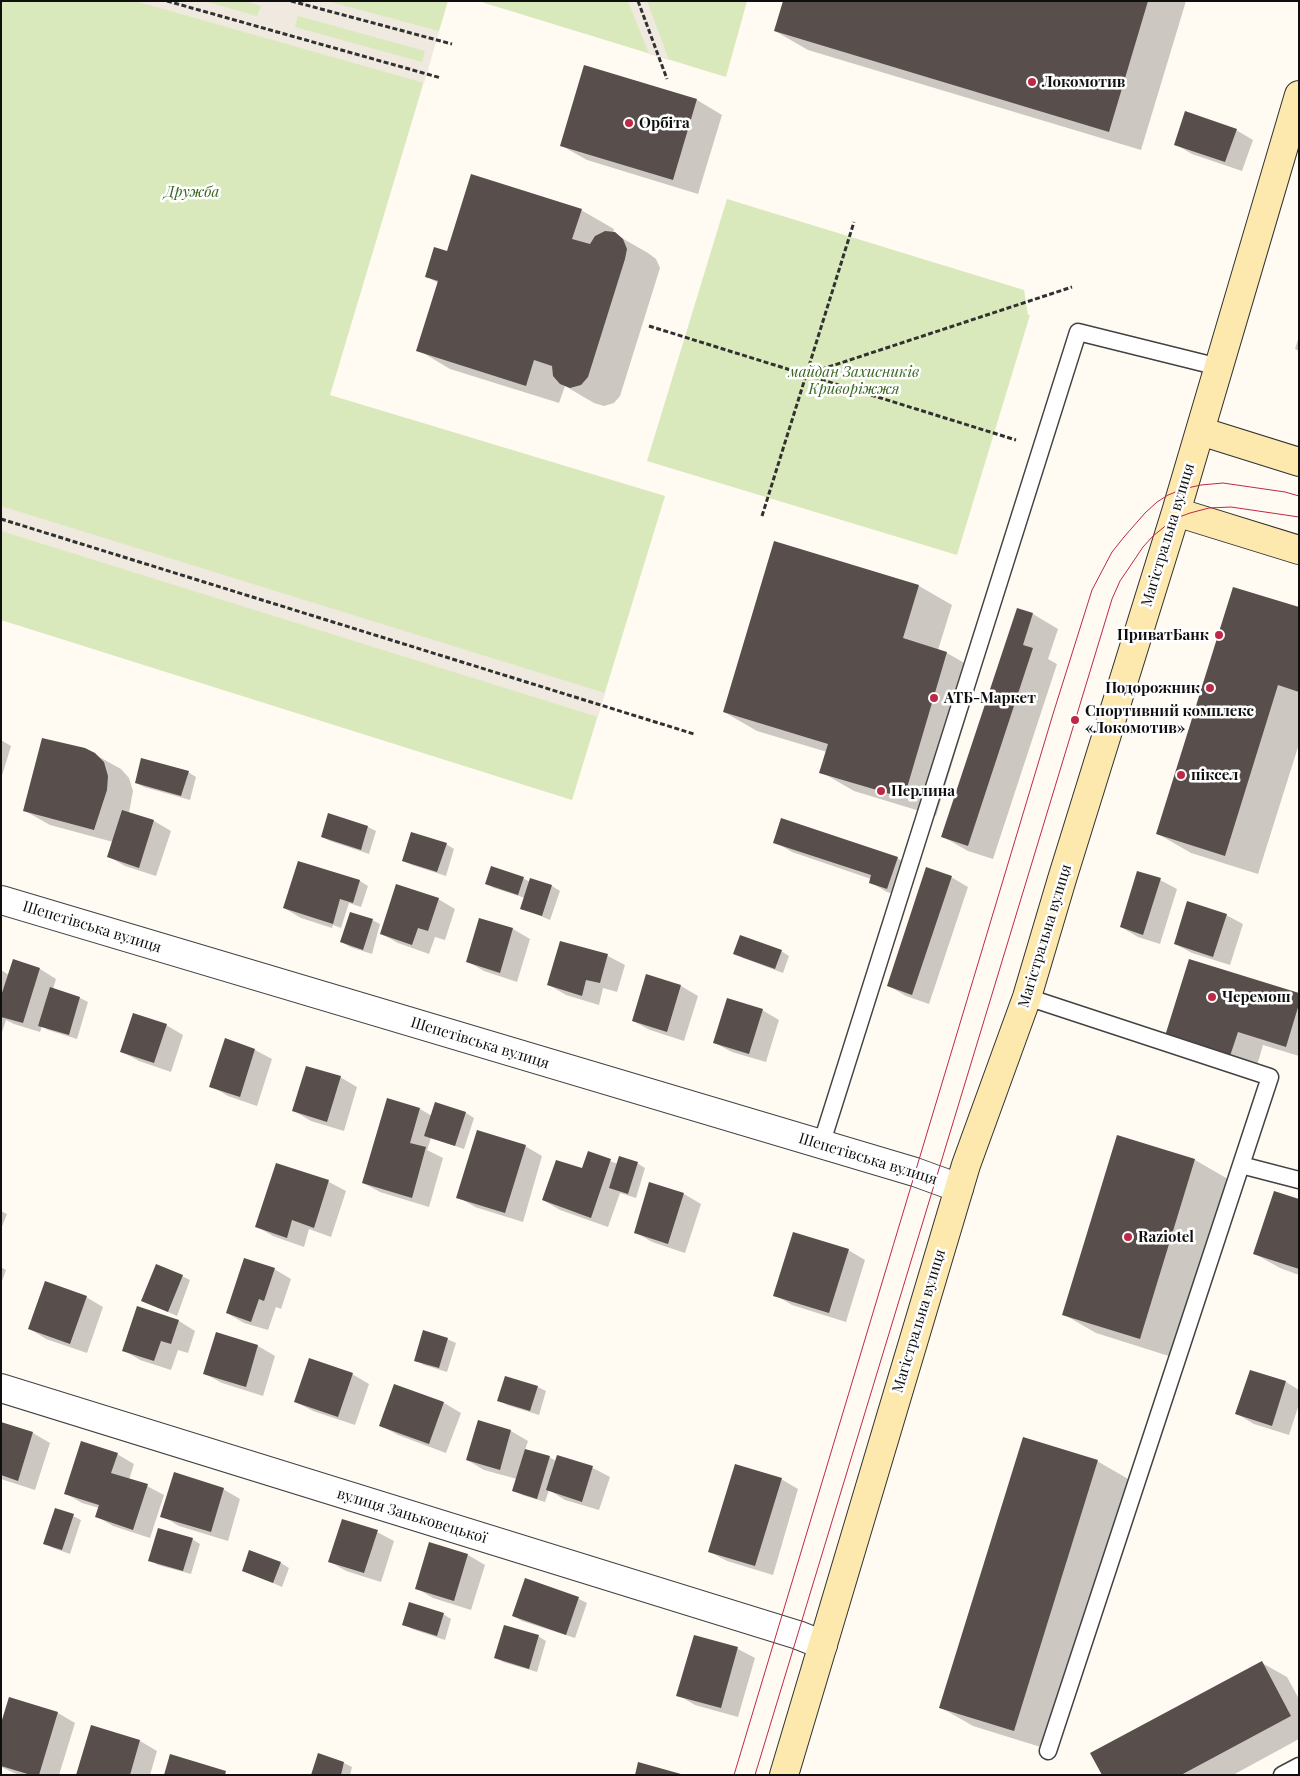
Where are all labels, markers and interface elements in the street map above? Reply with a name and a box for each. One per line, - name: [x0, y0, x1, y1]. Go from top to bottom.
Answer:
- place label: Локомотив: [1042, 73, 1125, 91]
- marker: Локомотив: [1026, 76, 1038, 88]
- place label: Орбіта: [639, 114, 690, 132]
- marker: Орбіта: [623, 117, 635, 129]
- park label: Дружба: [165, 183, 219, 201]
- park label: майдан Захисників Криворіжжя: [789, 363, 919, 398]
- street label: Магістральна вулиця: [1138, 461, 1198, 609]
- place label: ПриватБанк: [1117, 626, 1209, 644]
- marker: ПриватБанк: [1213, 629, 1225, 641]
- place label: Подорожник: [1105, 679, 1200, 697]
- marker: Подорожник: [1204, 682, 1216, 694]
- place label: АТБ-Маркет: [944, 689, 1036, 707]
- marker: АТБ-Маркет: [928, 692, 940, 704]
- place label: Спортивний комплекс «Локомотив»: [1085, 702, 1254, 737]
- marker: Спортивний комплекс «Локомотив»: [1069, 714, 1081, 726]
- place label: піксел: [1191, 766, 1238, 784]
- marker: піксел: [1175, 769, 1187, 781]
- place label: Перлина: [891, 782, 955, 800]
- marker: Перлина: [875, 785, 887, 797]
- street label: Магістральна вулиця: [1015, 862, 1075, 1010]
- street label: Шепетівська вулиця: [20, 897, 164, 957]
- place label: Черемош: [1222, 988, 1291, 1006]
- marker: Черемош: [1206, 991, 1218, 1003]
- street label: Шепетівська вулиця: [408, 1013, 552, 1073]
- street label: Шепетівська вулиця: [796, 1129, 940, 1189]
- place label: Raziotel: [1138, 1228, 1194, 1246]
- marker: Raziotel: [1122, 1231, 1134, 1243]
- street label: Магістральна вулиця: [889, 1247, 949, 1395]
- street label: вулиця Заньковецької: [335, 1485, 489, 1547]

